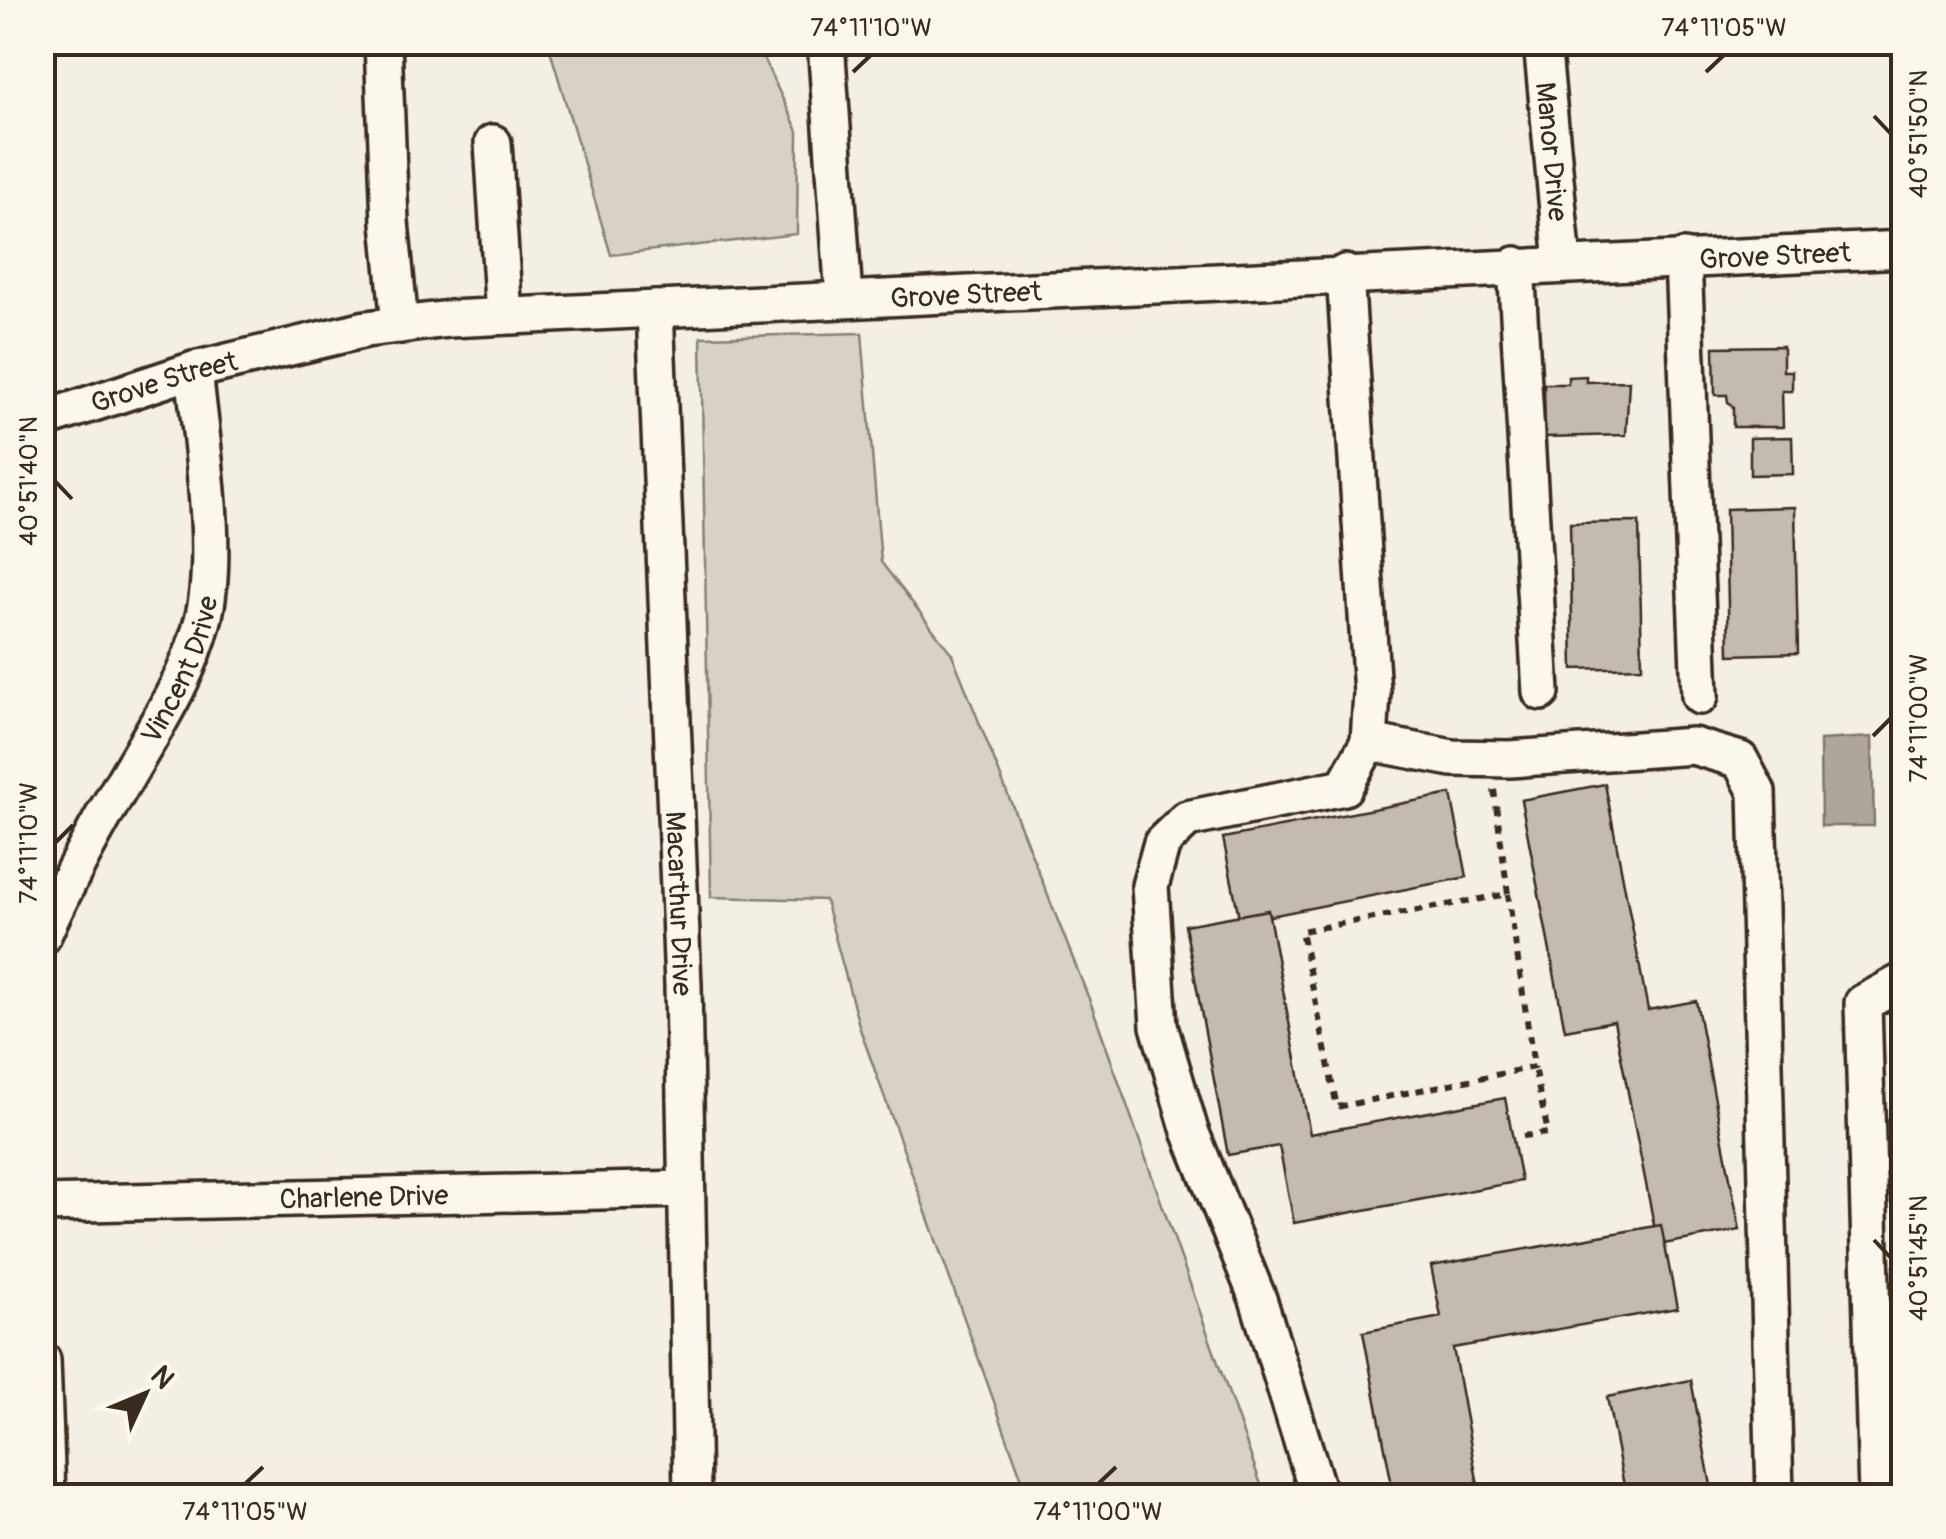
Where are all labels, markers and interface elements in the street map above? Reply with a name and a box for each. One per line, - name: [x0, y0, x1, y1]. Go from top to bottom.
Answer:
- text: 74°11'10"W: [810, 13, 932, 44]
- text: 74°11'05"W: [1661, 13, 1787, 44]
- text: 40°51'50"N: [1904, 70, 1935, 198]
- street label: Manor Drive: [1527, 80, 1575, 223]
- street label: Grove Street: [1699, 236, 1852, 278]
- street label: Grove Street: [890, 274, 1043, 317]
- street label: Grove Street: [87, 344, 242, 422]
- text: 40°51'40"N: [14, 416, 45, 546]
- street label: Vincent Drive: [134, 593, 226, 750]
- text: 74°11'00"W: [1904, 654, 1935, 782]
- text: 74°11'10"W: [14, 782, 45, 904]
- street label: Macarthur Drive: [657, 810, 699, 996]
- street label: Charlene Drive: [279, 1179, 449, 1217]
- text: 40°51'45"N: [1904, 1195, 1935, 1321]
- north arrow: [95, 1344, 195, 1444]
- text: N: [143, 1359, 181, 1397]
- text: 74°11'05"W: [182, 1497, 308, 1528]
- text: 74°11'00"W: [1034, 1497, 1162, 1528]

